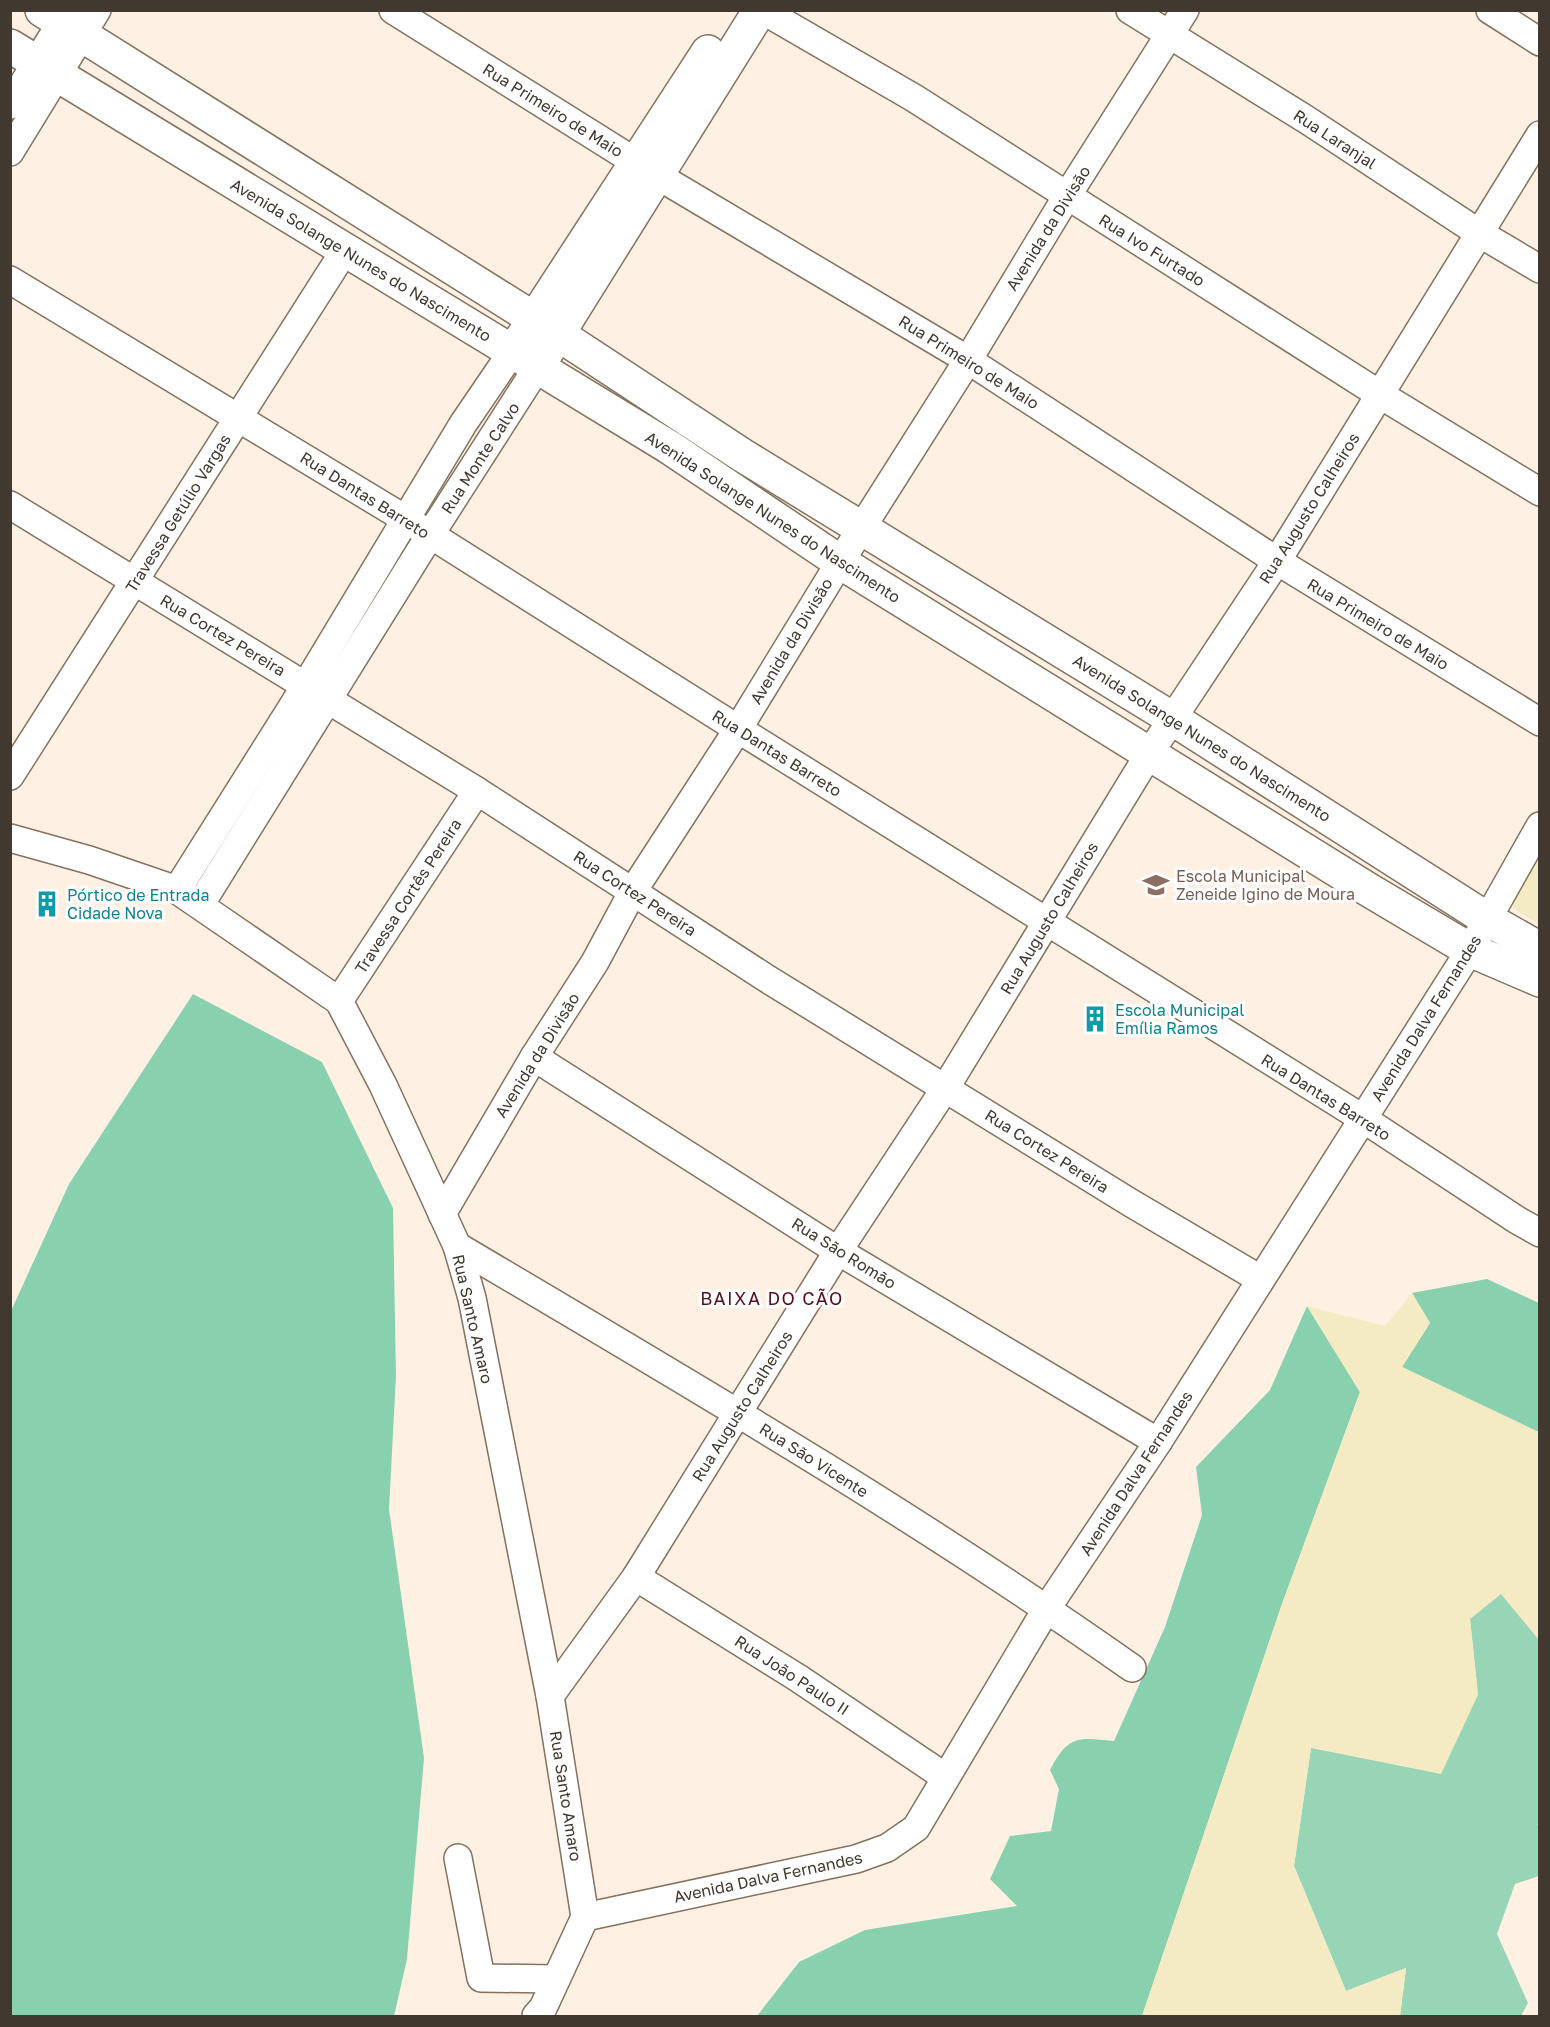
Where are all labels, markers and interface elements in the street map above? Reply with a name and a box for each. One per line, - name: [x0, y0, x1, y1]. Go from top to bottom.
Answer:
- street label: Rua Primeiro de Maio: [479, 59, 627, 161]
- street label: Rua Laranjal: [1290, 105, 1380, 173]
- street label: Avenida da Divisão: [1002, 162, 1094, 294]
- street label: Avenida Solange Nunes do Nascimento: [227, 174, 495, 346]
- street label: Rua Ivo Furtado: [1095, 209, 1209, 291]
- street label: Rua Primeiro de Maio: [895, 311, 1043, 413]
- street label: Rua Monte Calvo: [436, 398, 524, 518]
- street label: Avenida Solange Nunes do Nascimento: [642, 427, 904, 607]
- street label: Rua Augusto Calheiros: [1254, 429, 1364, 587]
- street label: Travessa Getúlio Vargas: [121, 430, 235, 596]
- street label: Rua Dantas Barreto: [297, 447, 433, 543]
- street label: Avenida da Divisão: [745, 574, 837, 708]
- street label: Rua Primeiro de Maio: [1304, 574, 1452, 674]
- street label: Rua Cortez Pereira: [157, 590, 289, 680]
- street label: Avenida Solange Nunes do Nascimento: [1069, 650, 1335, 826]
- street label: Rua Dantas Barreto: [709, 705, 845, 801]
- street label: Travessa Cortês Pereira: [350, 815, 466, 977]
- street label: Rua Augusto Calheiros: [996, 838, 1102, 998]
- street label: Rua Cortez Pereira: [570, 846, 700, 940]
- place label: Escola Municipal Zeneide Igino de Moura: [1176, 866, 1355, 904]
- school or university icon: Escola Municipal Zeneide Igino de Moura: [1141, 870, 1171, 900]
- place label: Pórtico de Entrada Cidade Nova: [67, 885, 209, 923]
- building icon: Pórtico de Entrada Cidade Nova: [32, 889, 62, 919]
- street label: Avenida Dalva Fernandes: [1367, 931, 1485, 1105]
- street label: Avenida da Divisão: [491, 989, 583, 1121]
- place label: Escola Municipal Emília Ramos: [1115, 1000, 1244, 1038]
- building icon: Escola Municipal Emília Ramos: [1080, 1004, 1110, 1034]
- street label: Rua Dantas Barreto: [1258, 1049, 1394, 1145]
- street label: Rua Cortez Pereira: [981, 1105, 1113, 1197]
- street label: Rua São Romão: [788, 1213, 900, 1293]
- street label: Rua Santo Amaro: [448, 1253, 498, 1385]
- district label: BAIXA DO CÃO: [700, 1287, 844, 1309]
- street label: Rua Augusto Calheiros: [687, 1327, 797, 1485]
- street label: Avenida Dalva Fernandes: [1075, 1387, 1197, 1559]
- street label: Rua São Vicente: [756, 1419, 872, 1501]
- street label: Rua João Paulo II: [731, 1631, 853, 1719]
- street label: Rua Santo Amaro: [546, 1729, 586, 1863]
- street label: Avenida Dalva Fernandes: [672, 1847, 864, 1907]

